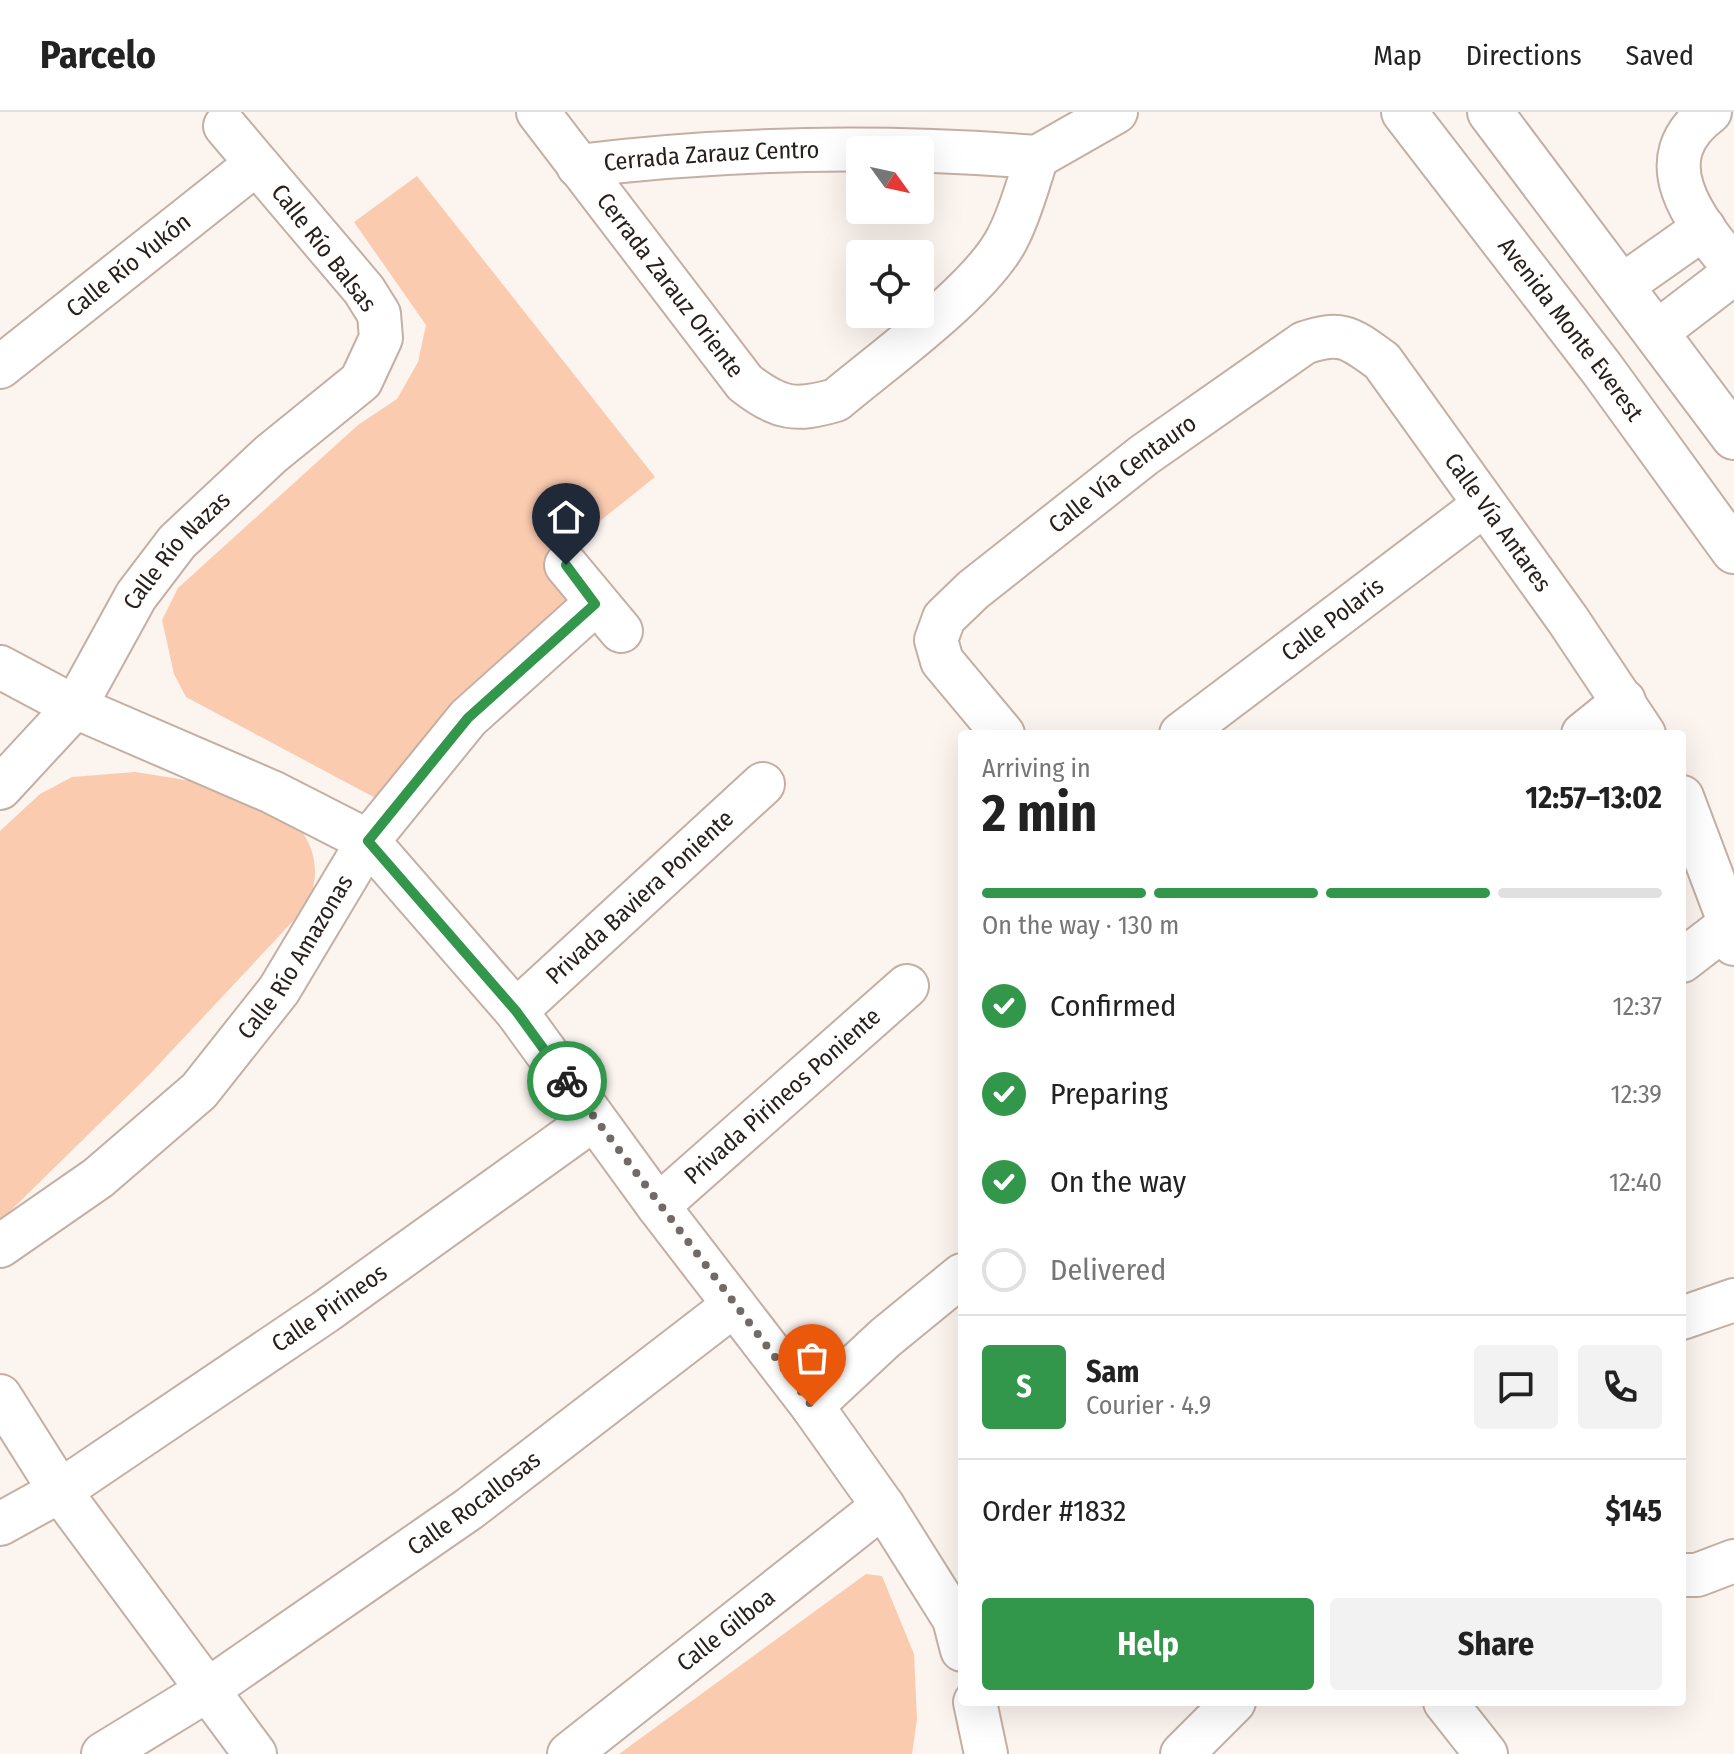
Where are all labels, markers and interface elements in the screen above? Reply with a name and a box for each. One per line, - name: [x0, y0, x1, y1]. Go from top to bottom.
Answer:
- text: Parcelo: [40, 32, 156, 78]
- text: Map: [1373, 39, 1422, 72]
- text: Directions: [1466, 39, 1582, 72]
- text: Saved: [1626, 39, 1694, 72]
- street label: Cerrada Zarauz Centro: [602, 136, 820, 177]
- north arrow: [846, 136, 934, 224]
- map controls: [846, 136, 934, 328]
- street label: Calle Río Balsas: [266, 179, 382, 317]
- street label: Cerrada Zarauz Oriente: [591, 187, 750, 383]
- street label: Calle Río Yukón: [61, 207, 196, 323]
- street label: Avenida Monte Everest: [1492, 232, 1649, 427]
- button: locate: [846, 240, 934, 328]
- street label: Calle Vía Centauro: [1043, 409, 1202, 539]
- street label: Calle Vía Antares: [1439, 448, 1557, 597]
- pin: [532, 483, 600, 565]
- street label: Calle Río Nazas: [117, 486, 236, 614]
- icon: home: [544, 495, 588, 539]
- street label: Calle Polaris: [1276, 572, 1389, 667]
- text: Arriving in: [982, 753, 1091, 784]
- text: 12:57–13:02: [1526, 780, 1662, 816]
- text: 2 min: [982, 782, 1097, 845]
- street label: Privada Baviera Poniente: [540, 804, 739, 990]
- street label: Calle Río Amazonas: [232, 870, 359, 1045]
- text: On the way · 130 m: [982, 910, 1179, 941]
- icon: check: [982, 984, 1026, 1028]
- text: Confirmed: [1050, 988, 1176, 1024]
- text: 12:37: [1613, 991, 1662, 1022]
- street label: Privada Pirineos Poniente: [679, 1002, 886, 1190]
- courier: [527, 1041, 607, 1121]
- icon: bike: [545, 1059, 589, 1103]
- icon: check: [982, 1072, 1026, 1116]
- text: Preparing: [1050, 1076, 1168, 1112]
- text: 12:39: [1611, 1079, 1662, 1110]
- icon: check: [982, 1160, 1026, 1204]
- text: On the way: [1050, 1164, 1186, 1200]
- text: 12:40: [1609, 1167, 1662, 1198]
- text: Delivered: [1050, 1252, 1166, 1288]
- street label: Calle Pirineos: [266, 1258, 392, 1358]
- pin: [778, 1324, 846, 1406]
- icon: bag: [790, 1336, 834, 1380]
- button: chat: [1474, 1345, 1558, 1429]
- button: phone: [1578, 1345, 1662, 1429]
- text: Sam: [1086, 1354, 1139, 1390]
- text: S: [1016, 1369, 1032, 1405]
- text: Courier · 4.9: [1086, 1390, 1211, 1421]
- street label: Calle Rocallosas: [402, 1445, 546, 1561]
- text: Order #1832: [982, 1493, 1126, 1529]
- text: $145: [1606, 1493, 1662, 1529]
- street label: Calle Gilboa: [671, 1583, 780, 1677]
- button: Help: [982, 1598, 1314, 1690]
- button: Share: [1330, 1598, 1662, 1690]

